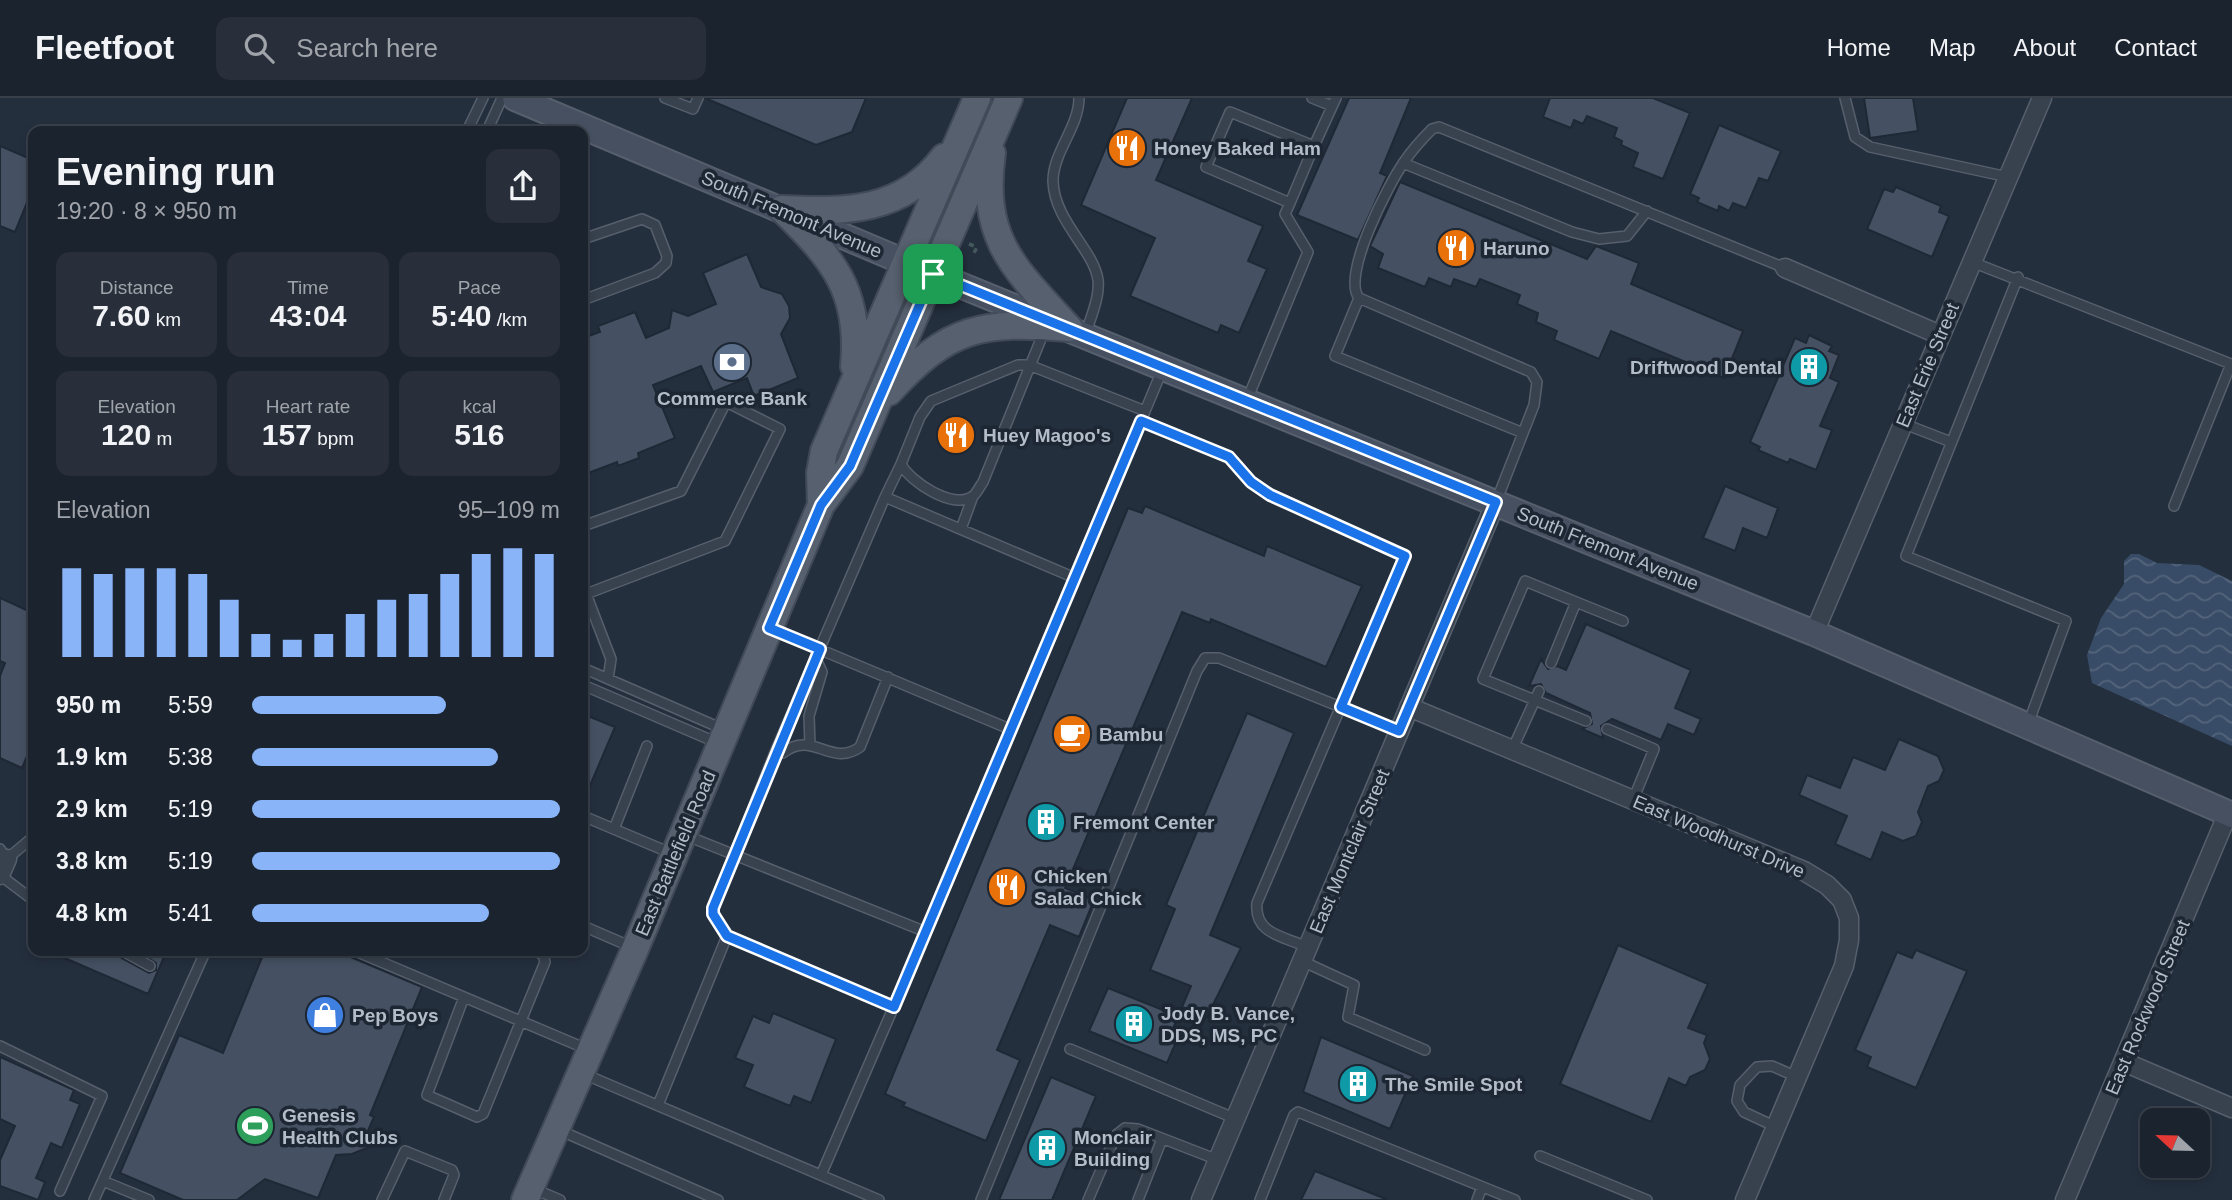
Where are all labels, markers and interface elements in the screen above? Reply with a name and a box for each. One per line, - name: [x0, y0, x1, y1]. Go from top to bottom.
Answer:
- search box: [216, 17, 706, 80]
- text: Fleetfoot: [35, 29, 174, 66]
- icon: search: [240, 29, 278, 67]
- text: Search here: [296, 33, 438, 63]
- text: Home: [1827, 34, 1891, 61]
- text: Map: [1929, 34, 1976, 61]
- text: About: [2014, 34, 2076, 61]
- text: Contact: [2114, 34, 2197, 61]
- restaurant icon: Honey Baked Ham: [1106, 127, 1148, 169]
- place label: Honey Baked Ham: [1154, 138, 1321, 159]
- button: share: [486, 149, 560, 223]
- text: Evening run: [56, 151, 276, 193]
- street label: South Fremont Avenue: [698, 167, 885, 262]
- text: 19:20 · 8 × 950 m: [56, 198, 237, 224]
- restaurant icon: Haruno: [1435, 227, 1477, 269]
- place label: Haruno: [1483, 238, 1550, 259]
- pin: [903, 244, 963, 304]
- icon: arrive: [914, 255, 952, 293]
- text: Distance: [100, 277, 174, 298]
- text: Time: [287, 277, 329, 298]
- text: Pace: [458, 277, 501, 298]
- text: 7.60: [92, 299, 151, 332]
- text: 43:04: [270, 299, 346, 332]
- text: 5:40: [431, 299, 491, 332]
- street label: East Erie Street: [1892, 299, 1963, 431]
- text: km: [151, 309, 181, 330]
- text: /km: [491, 309, 527, 330]
- bank icon: Commerce Bank: [711, 341, 753, 383]
- building icon: Driftwood Dental: [1788, 346, 1830, 388]
- place label: Driftwood Dental: [1630, 357, 1782, 378]
- place label: Commerce Bank: [657, 388, 807, 409]
- text: Elevation: [98, 396, 176, 417]
- text: Heart rate: [266, 396, 350, 417]
- text: kcal: [462, 396, 496, 417]
- restaurant icon: Huey Magoo's: [935, 414, 977, 456]
- text: 120: [101, 418, 151, 451]
- text: 157: [262, 418, 312, 451]
- text: 516: [454, 418, 504, 451]
- place label: Huey Magoo's: [983, 425, 1111, 446]
- text: m: [151, 428, 172, 449]
- text: bpm: [312, 428, 354, 449]
- text: Elevation: [56, 497, 151, 523]
- text: 95–109 m: [458, 497, 560, 523]
- street label: South Fremont Avenue: [1514, 502, 1702, 595]
- text: 950 m: [56, 692, 121, 718]
- text: 5:59: [168, 692, 213, 718]
- cafe icon: Bambu: [1051, 713, 1093, 755]
- place label: Bambu: [1099, 724, 1163, 745]
- text: 1.9 km: [56, 744, 128, 770]
- text: 5:38: [168, 744, 213, 770]
- street label: East Montclair Street: [1305, 765, 1394, 936]
- street label: East Battlefield Road: [631, 767, 720, 939]
- street label: East Woodhurst Drive: [1630, 791, 1808, 882]
- text: 2.9 km: [56, 796, 128, 822]
- text: 5:19: [168, 796, 213, 822]
- building icon: Fremont Center: [1025, 801, 1067, 843]
- place label: Fremont Center: [1073, 812, 1215, 833]
- text: 3.8 km: [56, 848, 128, 874]
- text: 5:19: [168, 848, 213, 874]
- restaurant icon: Chicken Salad Chick: [986, 866, 1028, 908]
- place label: Chicken Salad Chick: [1034, 866, 1142, 909]
- text: 4.8 km: [56, 900, 128, 926]
- text: 5:41: [168, 900, 213, 926]
- street label: East Rockwood Street: [2101, 916, 2194, 1098]
- shop icon: Pep Boys: [304, 994, 346, 1036]
- building icon: Jody B. Vance, DDS, MS, PC: [1113, 1003, 1155, 1045]
- place label: Jody B. Vance, DDS, MS, PC: [1161, 1003, 1295, 1046]
- place label: Pep Boys: [352, 1005, 439, 1026]
- building icon: The Smile Spot: [1337, 1063, 1379, 1105]
- place label: The Smile Spot: [1385, 1074, 1523, 1095]
- sports icon: Genesis Health Clubs: [234, 1105, 276, 1147]
- place label: Genesis Health Clubs: [282, 1105, 398, 1148]
- north arrow: [2140, 1108, 2210, 1178]
- map controls: [2140, 1108, 2210, 1178]
- building icon: Monclair Building: [1026, 1127, 1068, 1169]
- place label: Monclair Building: [1074, 1127, 1153, 1170]

